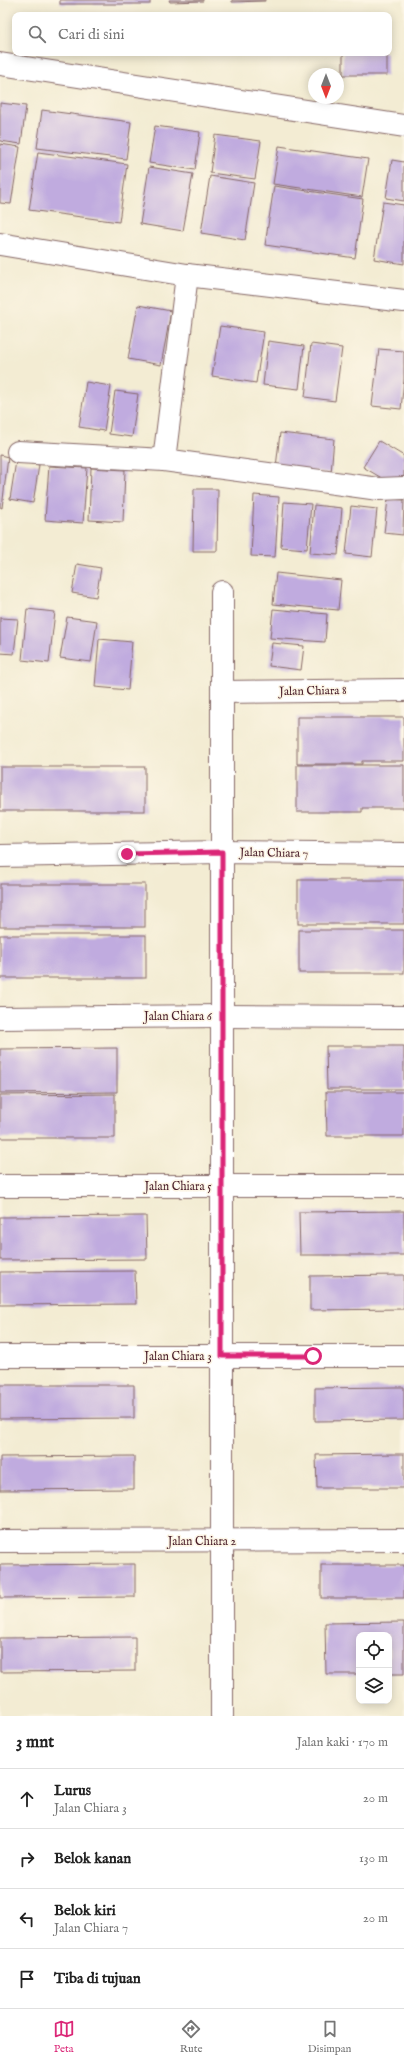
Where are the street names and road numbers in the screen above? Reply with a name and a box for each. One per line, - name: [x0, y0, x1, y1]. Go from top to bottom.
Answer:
- street label: Jalan Chiara 8: [277, 683, 347, 700]
- street label: Jalan Chiara 7: [238, 845, 308, 862]
- street label: Jalan Chiara 6: [142, 1009, 213, 1025]
- street label: Jalan Chiara 5: [142, 1179, 212, 1195]
- street label: Jalan Chiara 3: [142, 1349, 212, 1365]
- street label: Jalan Chiara 2: [166, 1534, 237, 1550]

